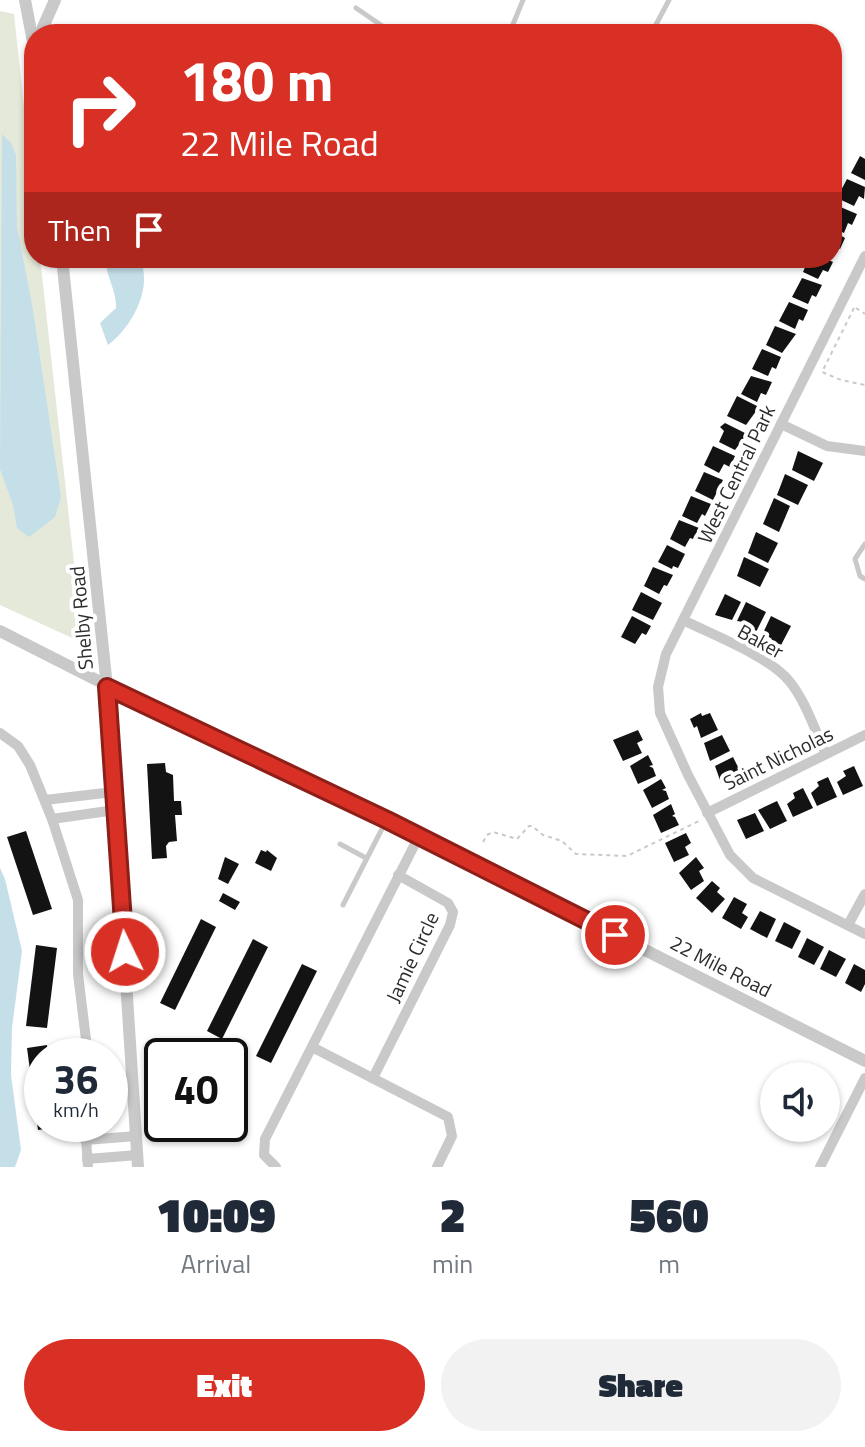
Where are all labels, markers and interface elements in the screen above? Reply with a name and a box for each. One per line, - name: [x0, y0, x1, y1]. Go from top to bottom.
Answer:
- text: 180 m: [180, 38, 333, 123]
- icon: right: [48, 56, 152, 160]
- text: 22 Mile Road: [180, 115, 379, 170]
- text: Then: [48, 207, 111, 253]
- icon: arrive: [127, 208, 171, 252]
- street label: West Central Park: [689, 399, 783, 549]
- street label: Shelby Road: [61, 565, 101, 671]
- street label: Baker: [732, 616, 790, 666]
- street label: Saint Nicholas: [718, 718, 838, 798]
- pin: [581, 901, 649, 969]
- street label: Jamie Circle: [377, 907, 447, 1007]
- position arrow: [83, 910, 167, 994]
- icon: arrive: [593, 913, 637, 957]
- street label: 22 Mile Road: [665, 927, 777, 1005]
- speed limit sign: 40: [144, 1038, 248, 1142]
- text: 36: [54, 1049, 98, 1110]
- map controls: [760, 1062, 840, 1142]
- button: sound: [760, 1062, 840, 1142]
- text: km/h: [53, 1094, 99, 1125]
- text: 10:09: [156, 1178, 276, 1251]
- text: 2: [439, 1178, 466, 1251]
- text: 560: [630, 1178, 709, 1251]
- text: Arrival: [181, 1244, 251, 1283]
- text: min: [432, 1244, 473, 1283]
- text: m: [658, 1244, 680, 1283]
- button: Exit: [24, 1339, 425, 1431]
- button: Share: [441, 1339, 841, 1431]

